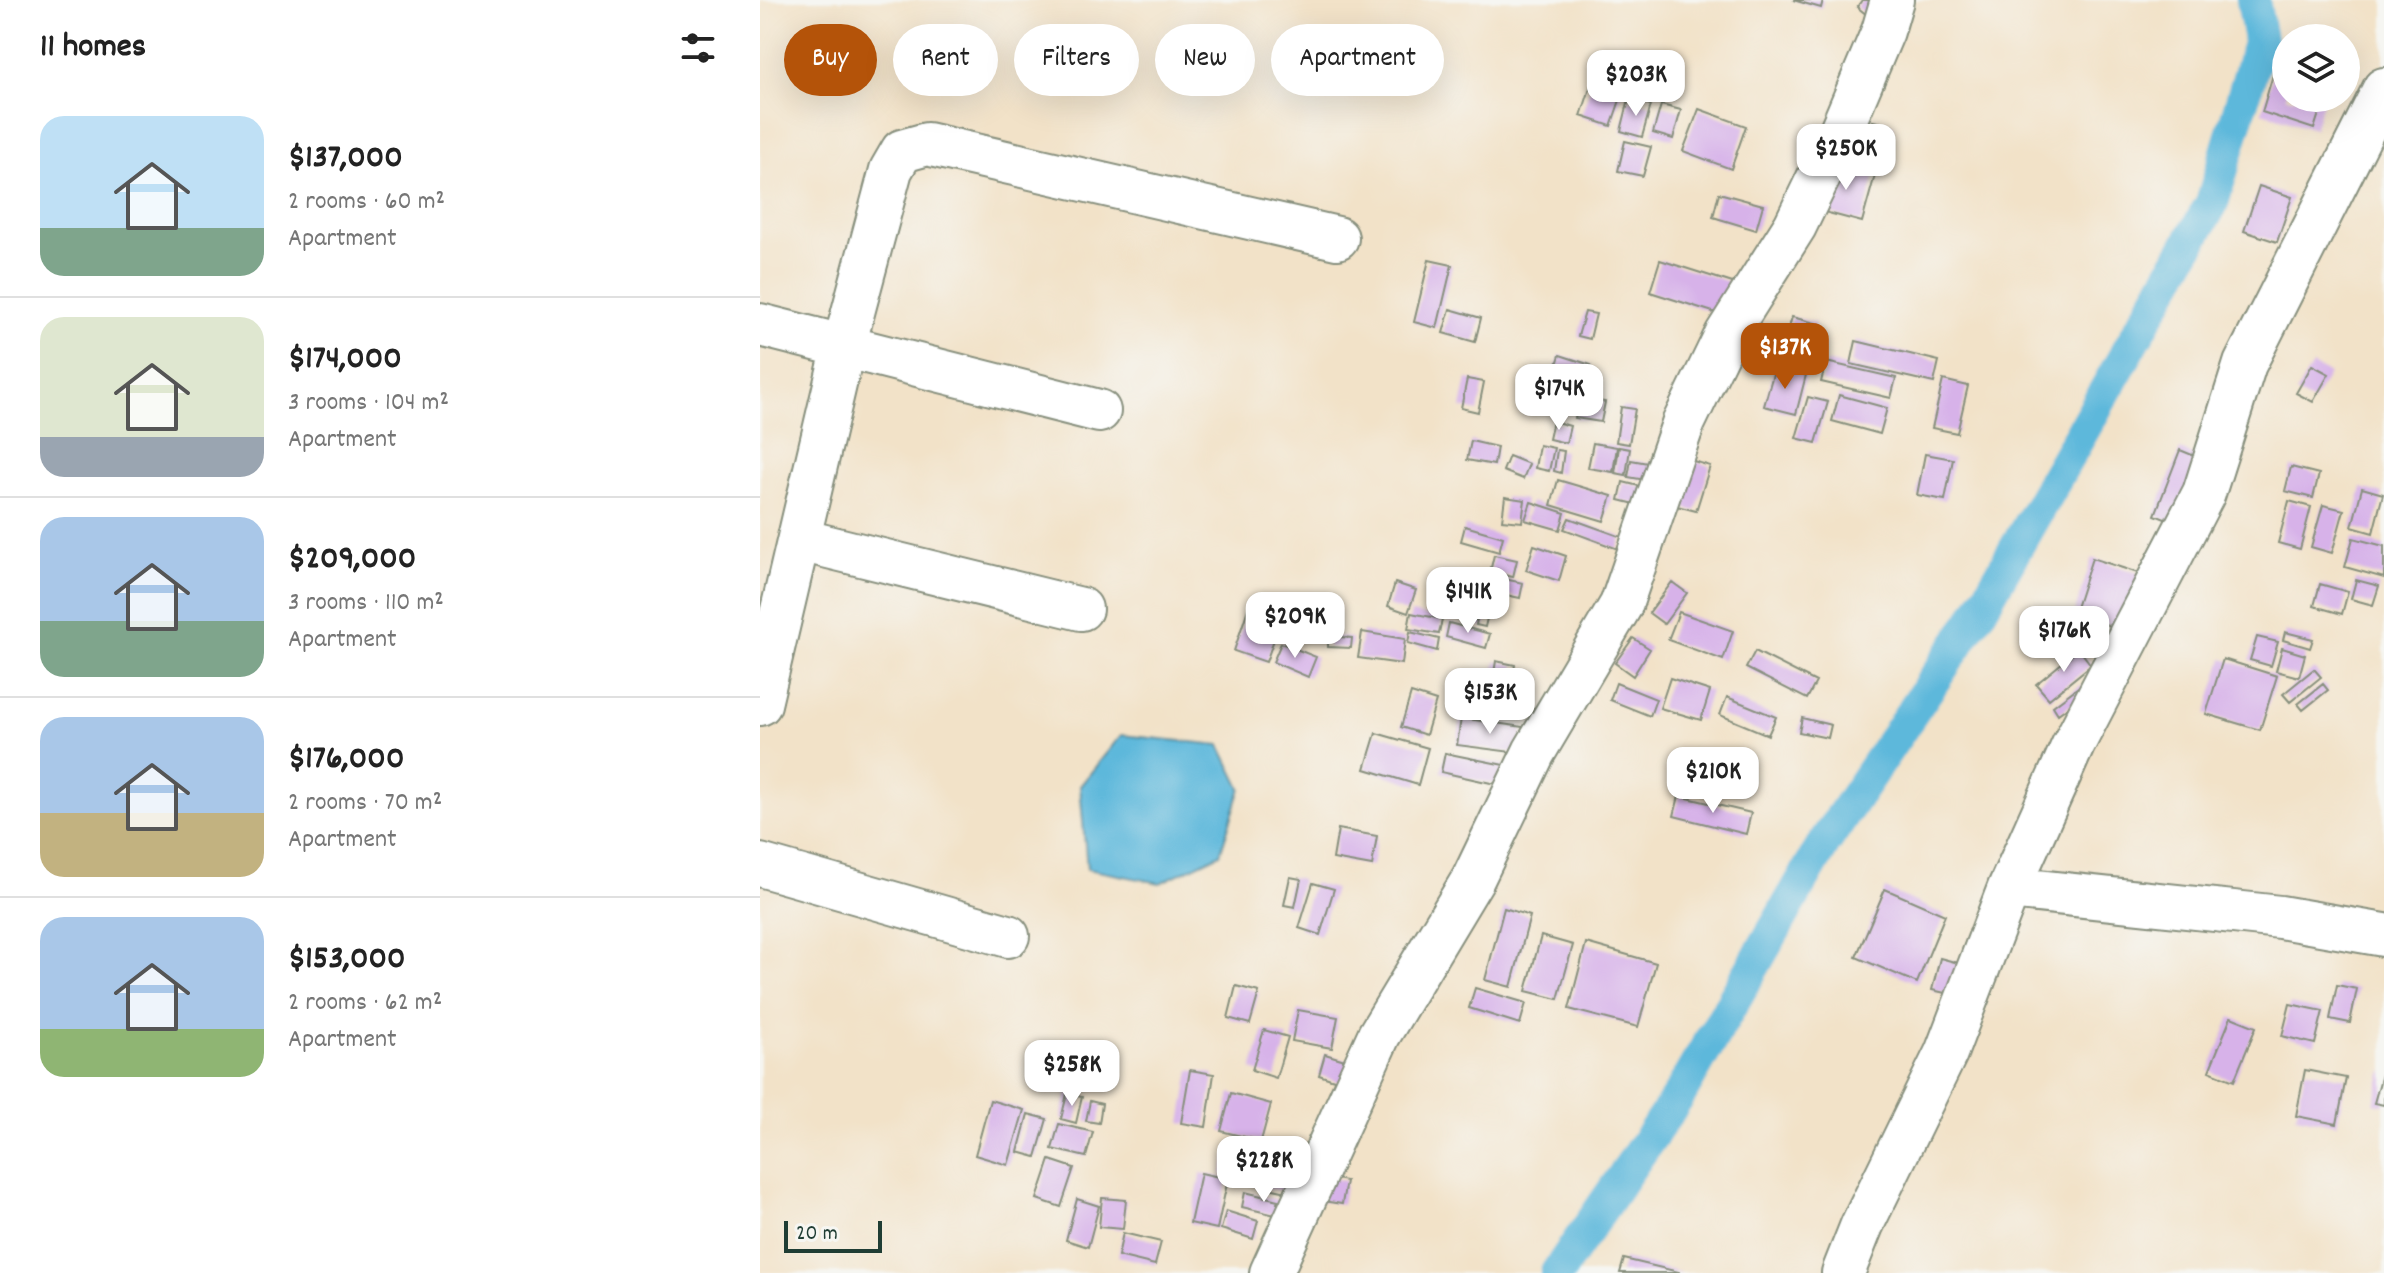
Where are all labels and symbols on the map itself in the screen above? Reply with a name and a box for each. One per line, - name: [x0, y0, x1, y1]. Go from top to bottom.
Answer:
- pin: $203K: [1580, 50, 1692, 118]
- pin: $250K: [1790, 124, 1902, 192]
- pin: $137K: [1729, 323, 1841, 391]
- pin: $174K: [1503, 364, 1615, 432]
- pin: $141K: [1412, 567, 1524, 635]
- pin: $209K: [1239, 592, 1351, 660]
- pin: $176K: [2008, 606, 2120, 674]
- pin: $153K: [1434, 668, 1546, 736]
- pin: $210K: [1657, 747, 1769, 815]
- pin: $258K: [1016, 1040, 1128, 1108]
- pin: $228K: [1208, 1136, 1320, 1204]
- scale bar: [784, 1217, 882, 1253]

